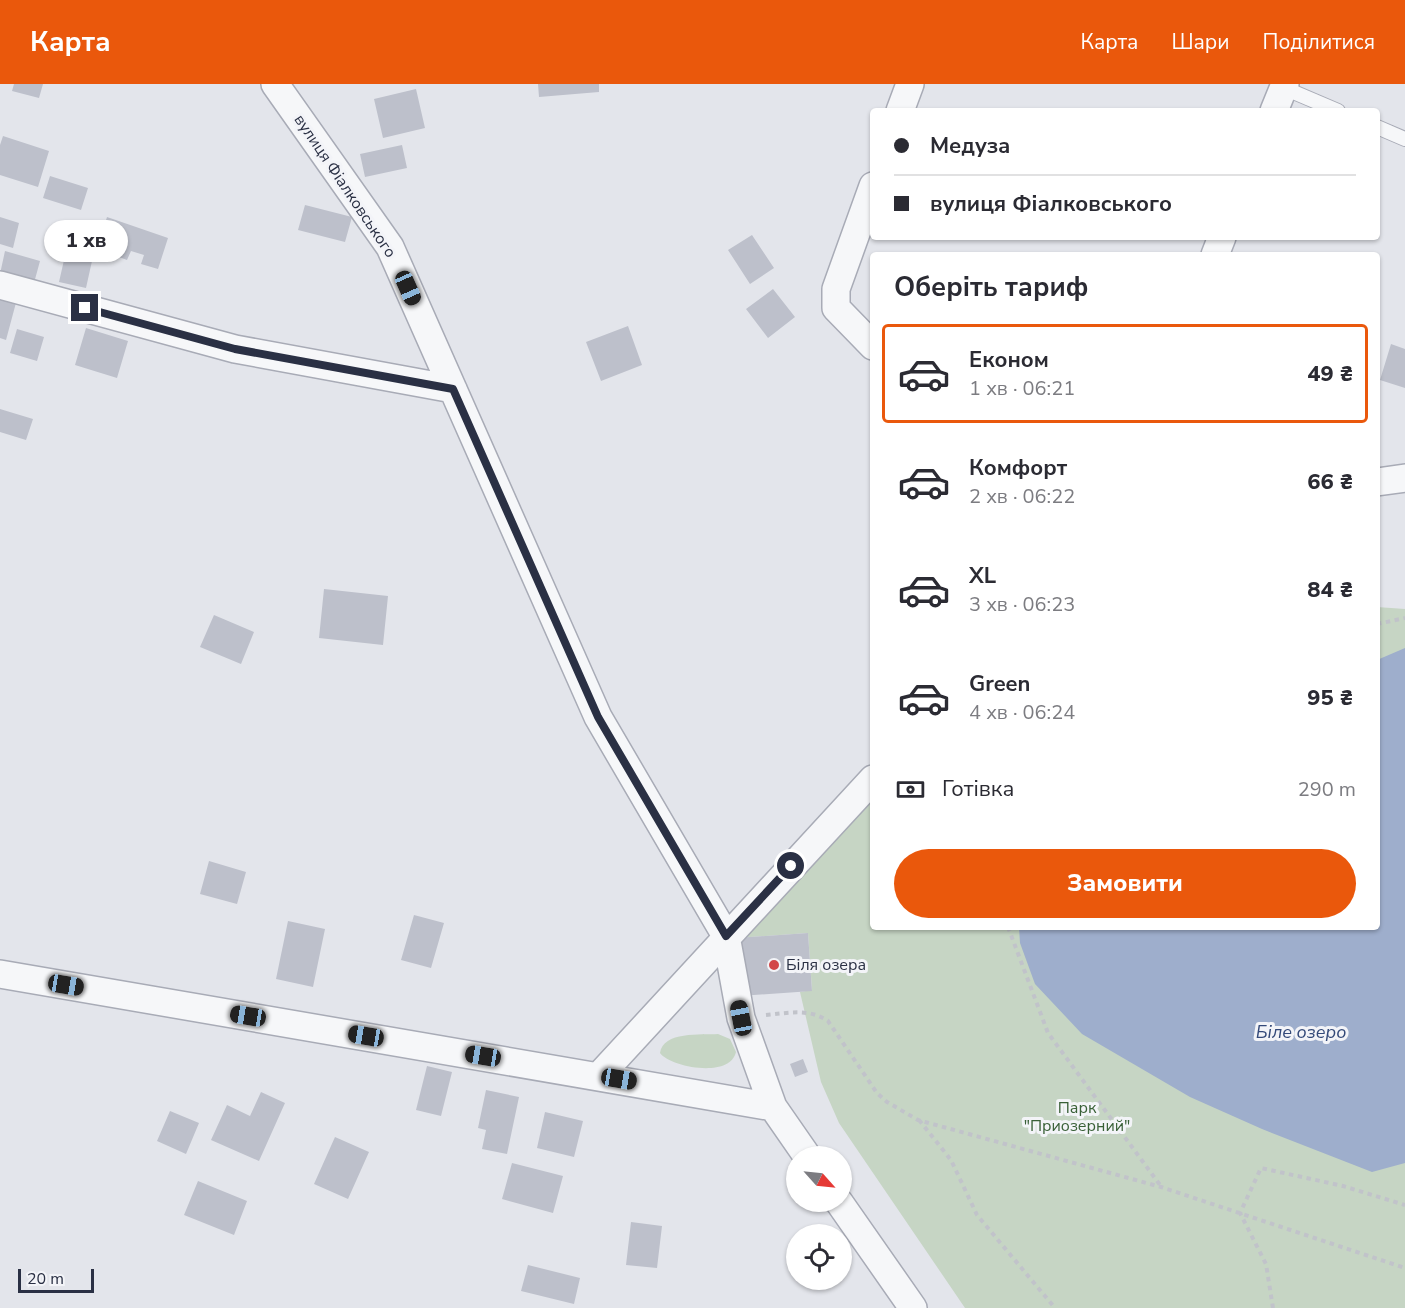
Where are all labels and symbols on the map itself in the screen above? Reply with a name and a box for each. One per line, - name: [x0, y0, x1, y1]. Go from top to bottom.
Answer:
- street label: вулиця Фіалковського: [289, 110, 401, 262]
- callout: 1 хв: [43, 221, 127, 263]
- car: [392, 268, 424, 308]
- route end: [71, 294, 98, 321]
- route start: [777, 852, 804, 879]
- place label: Біля озера: [786, 954, 866, 976]
- marker: Біля озера: [767, 958, 781, 972]
- car: [47, 973, 85, 997]
- car: [729, 999, 753, 1037]
- car: [229, 1004, 267, 1028]
- water label: Біле озеро: [1256, 1020, 1346, 1044]
- car: [347, 1024, 385, 1048]
- car: [464, 1044, 502, 1068]
- car: [600, 1067, 638, 1091]
- park label: Парк "Приозерний": [1024, 1097, 1130, 1137]
- north arrow: [786, 1146, 852, 1212]
- scale bar: [18, 1266, 94, 1294]

